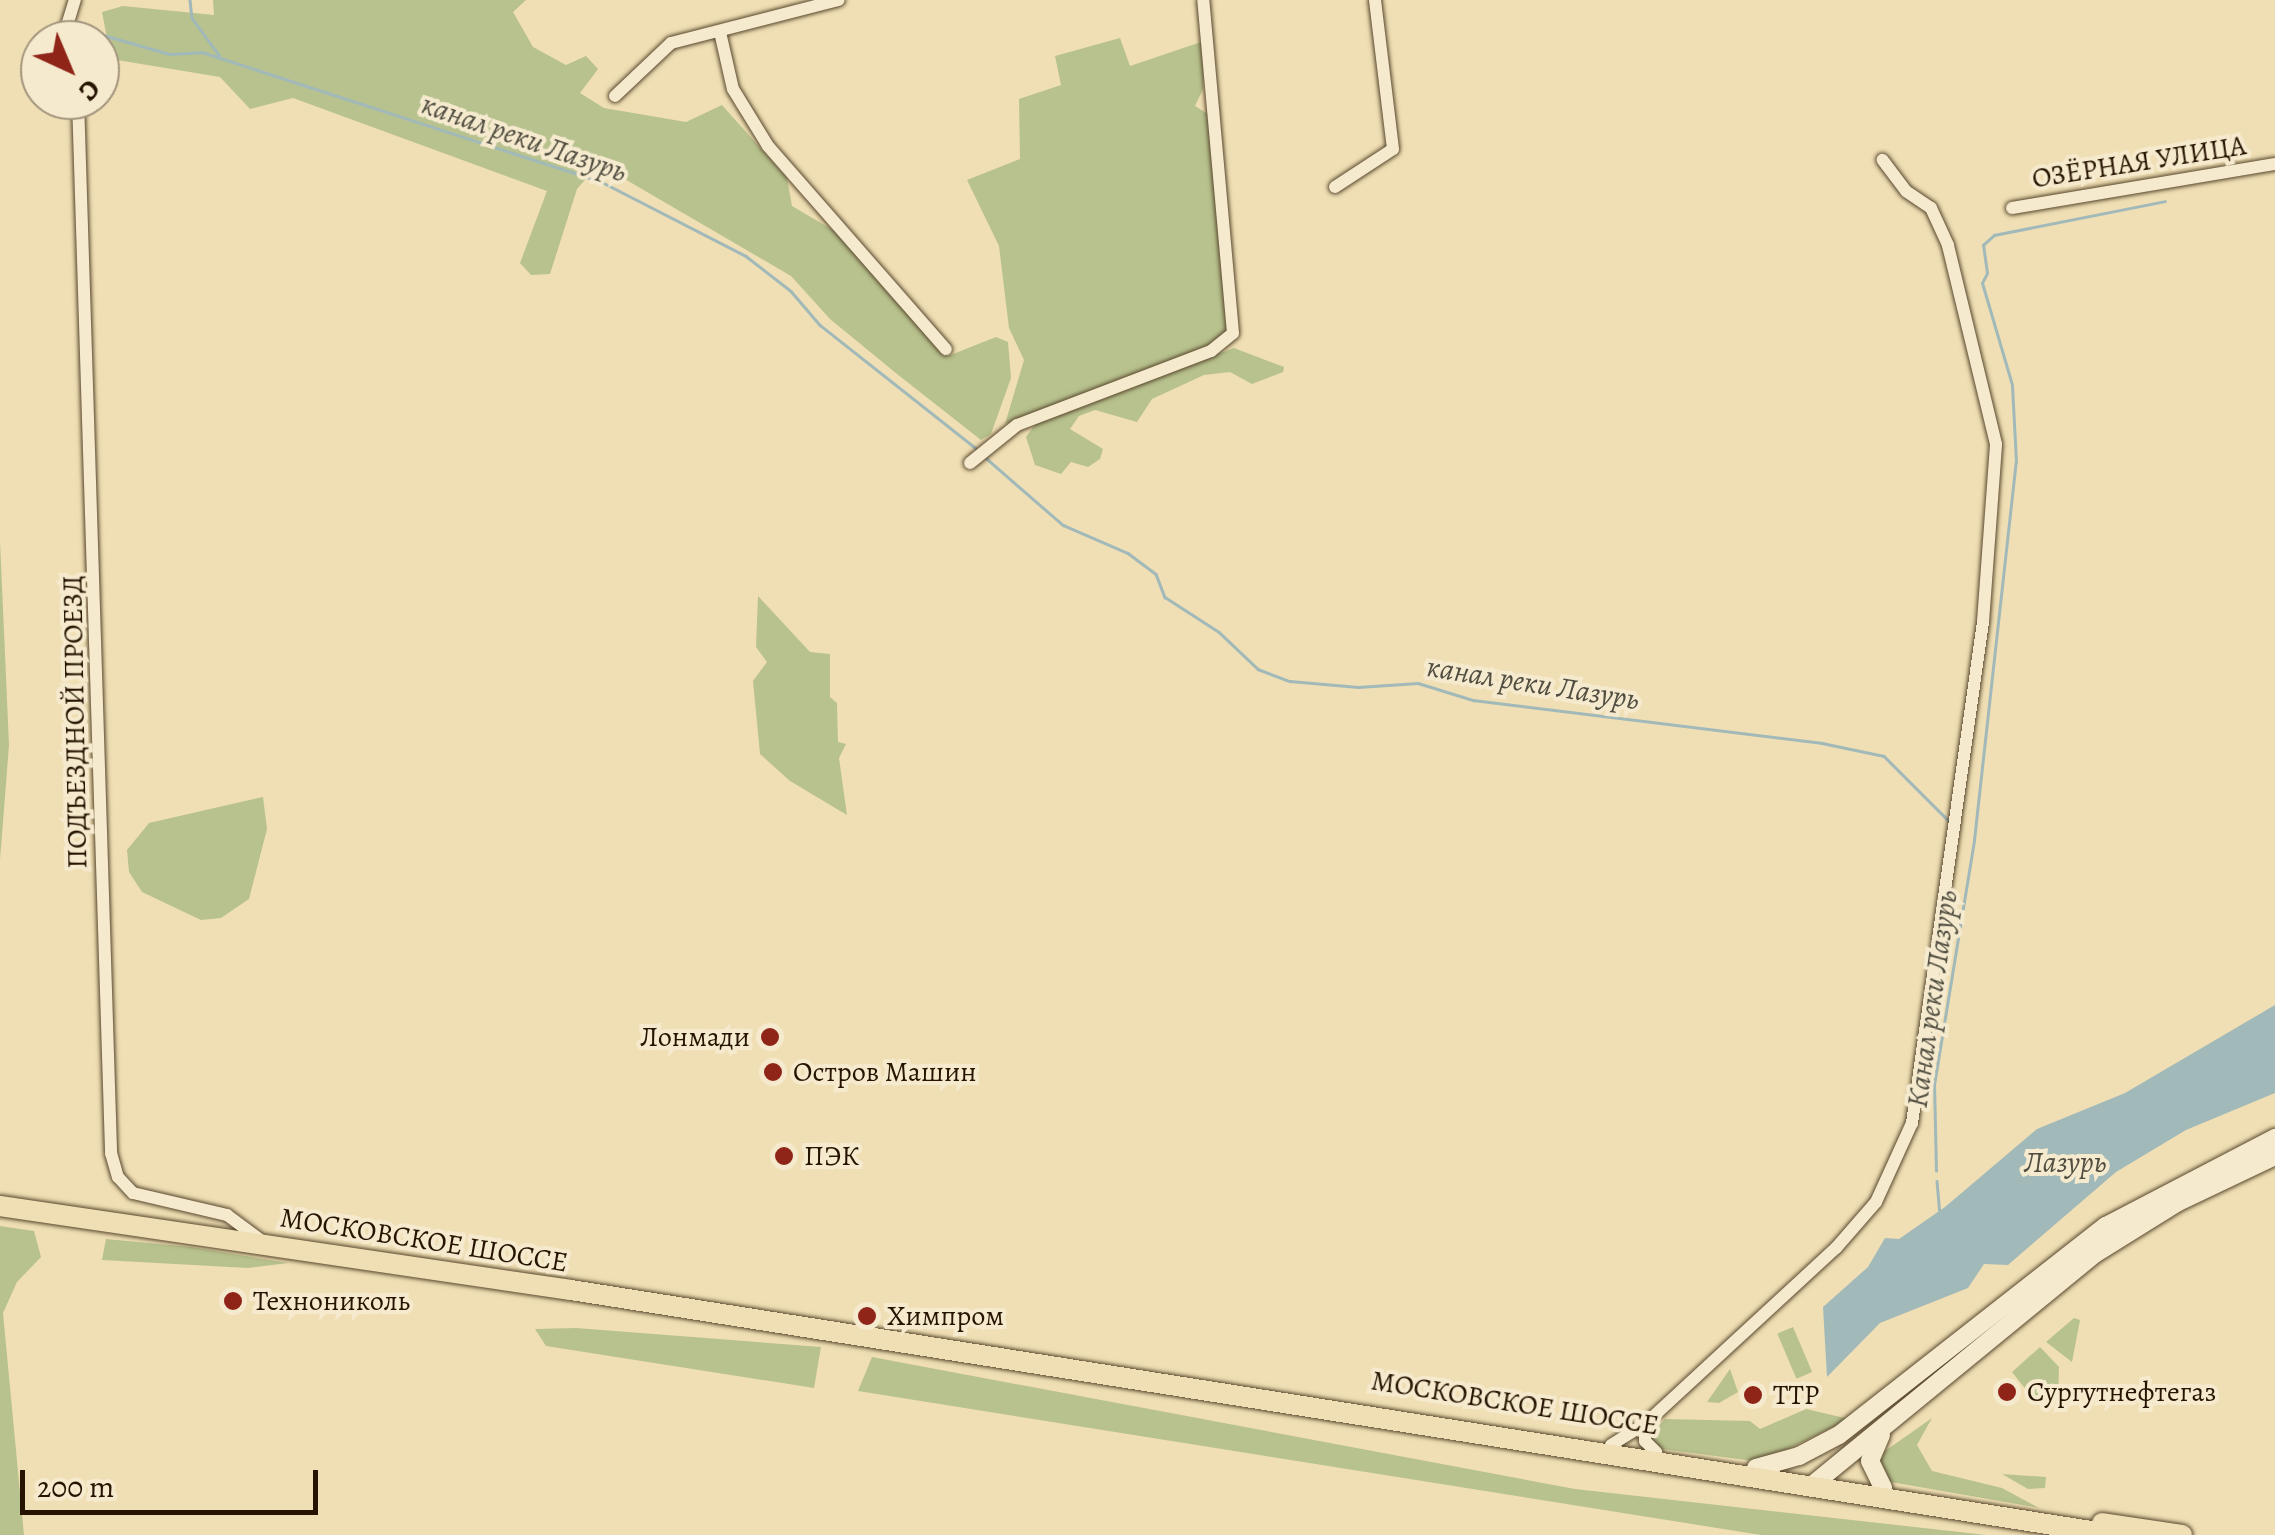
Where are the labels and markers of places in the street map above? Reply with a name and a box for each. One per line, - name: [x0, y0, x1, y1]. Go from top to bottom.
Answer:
- place label: Лонмади: [640, 1020, 750, 1054]
- marker: Лонмади: [759, 1026, 781, 1048]
- place label: Остров Машин: [793, 1055, 977, 1089]
- marker: Остров Машин: [762, 1061, 784, 1083]
- place label: ПЭК: [804, 1139, 859, 1173]
- marker: ПЭК: [773, 1145, 795, 1167]
- place label: Технониколь: [253, 1284, 410, 1318]
- marker: Технониколь: [222, 1290, 244, 1312]
- place label: Химпром: [887, 1299, 1004, 1333]
- marker: Химпром: [856, 1305, 878, 1327]
- place label: Сургутнефтегаз: [2027, 1375, 2216, 1409]
- place label: ТТР: [1773, 1378, 1819, 1412]
- marker: Сургутнефтегаз: [1996, 1381, 2018, 1403]
- marker: ТТР: [1742, 1384, 1764, 1406]

